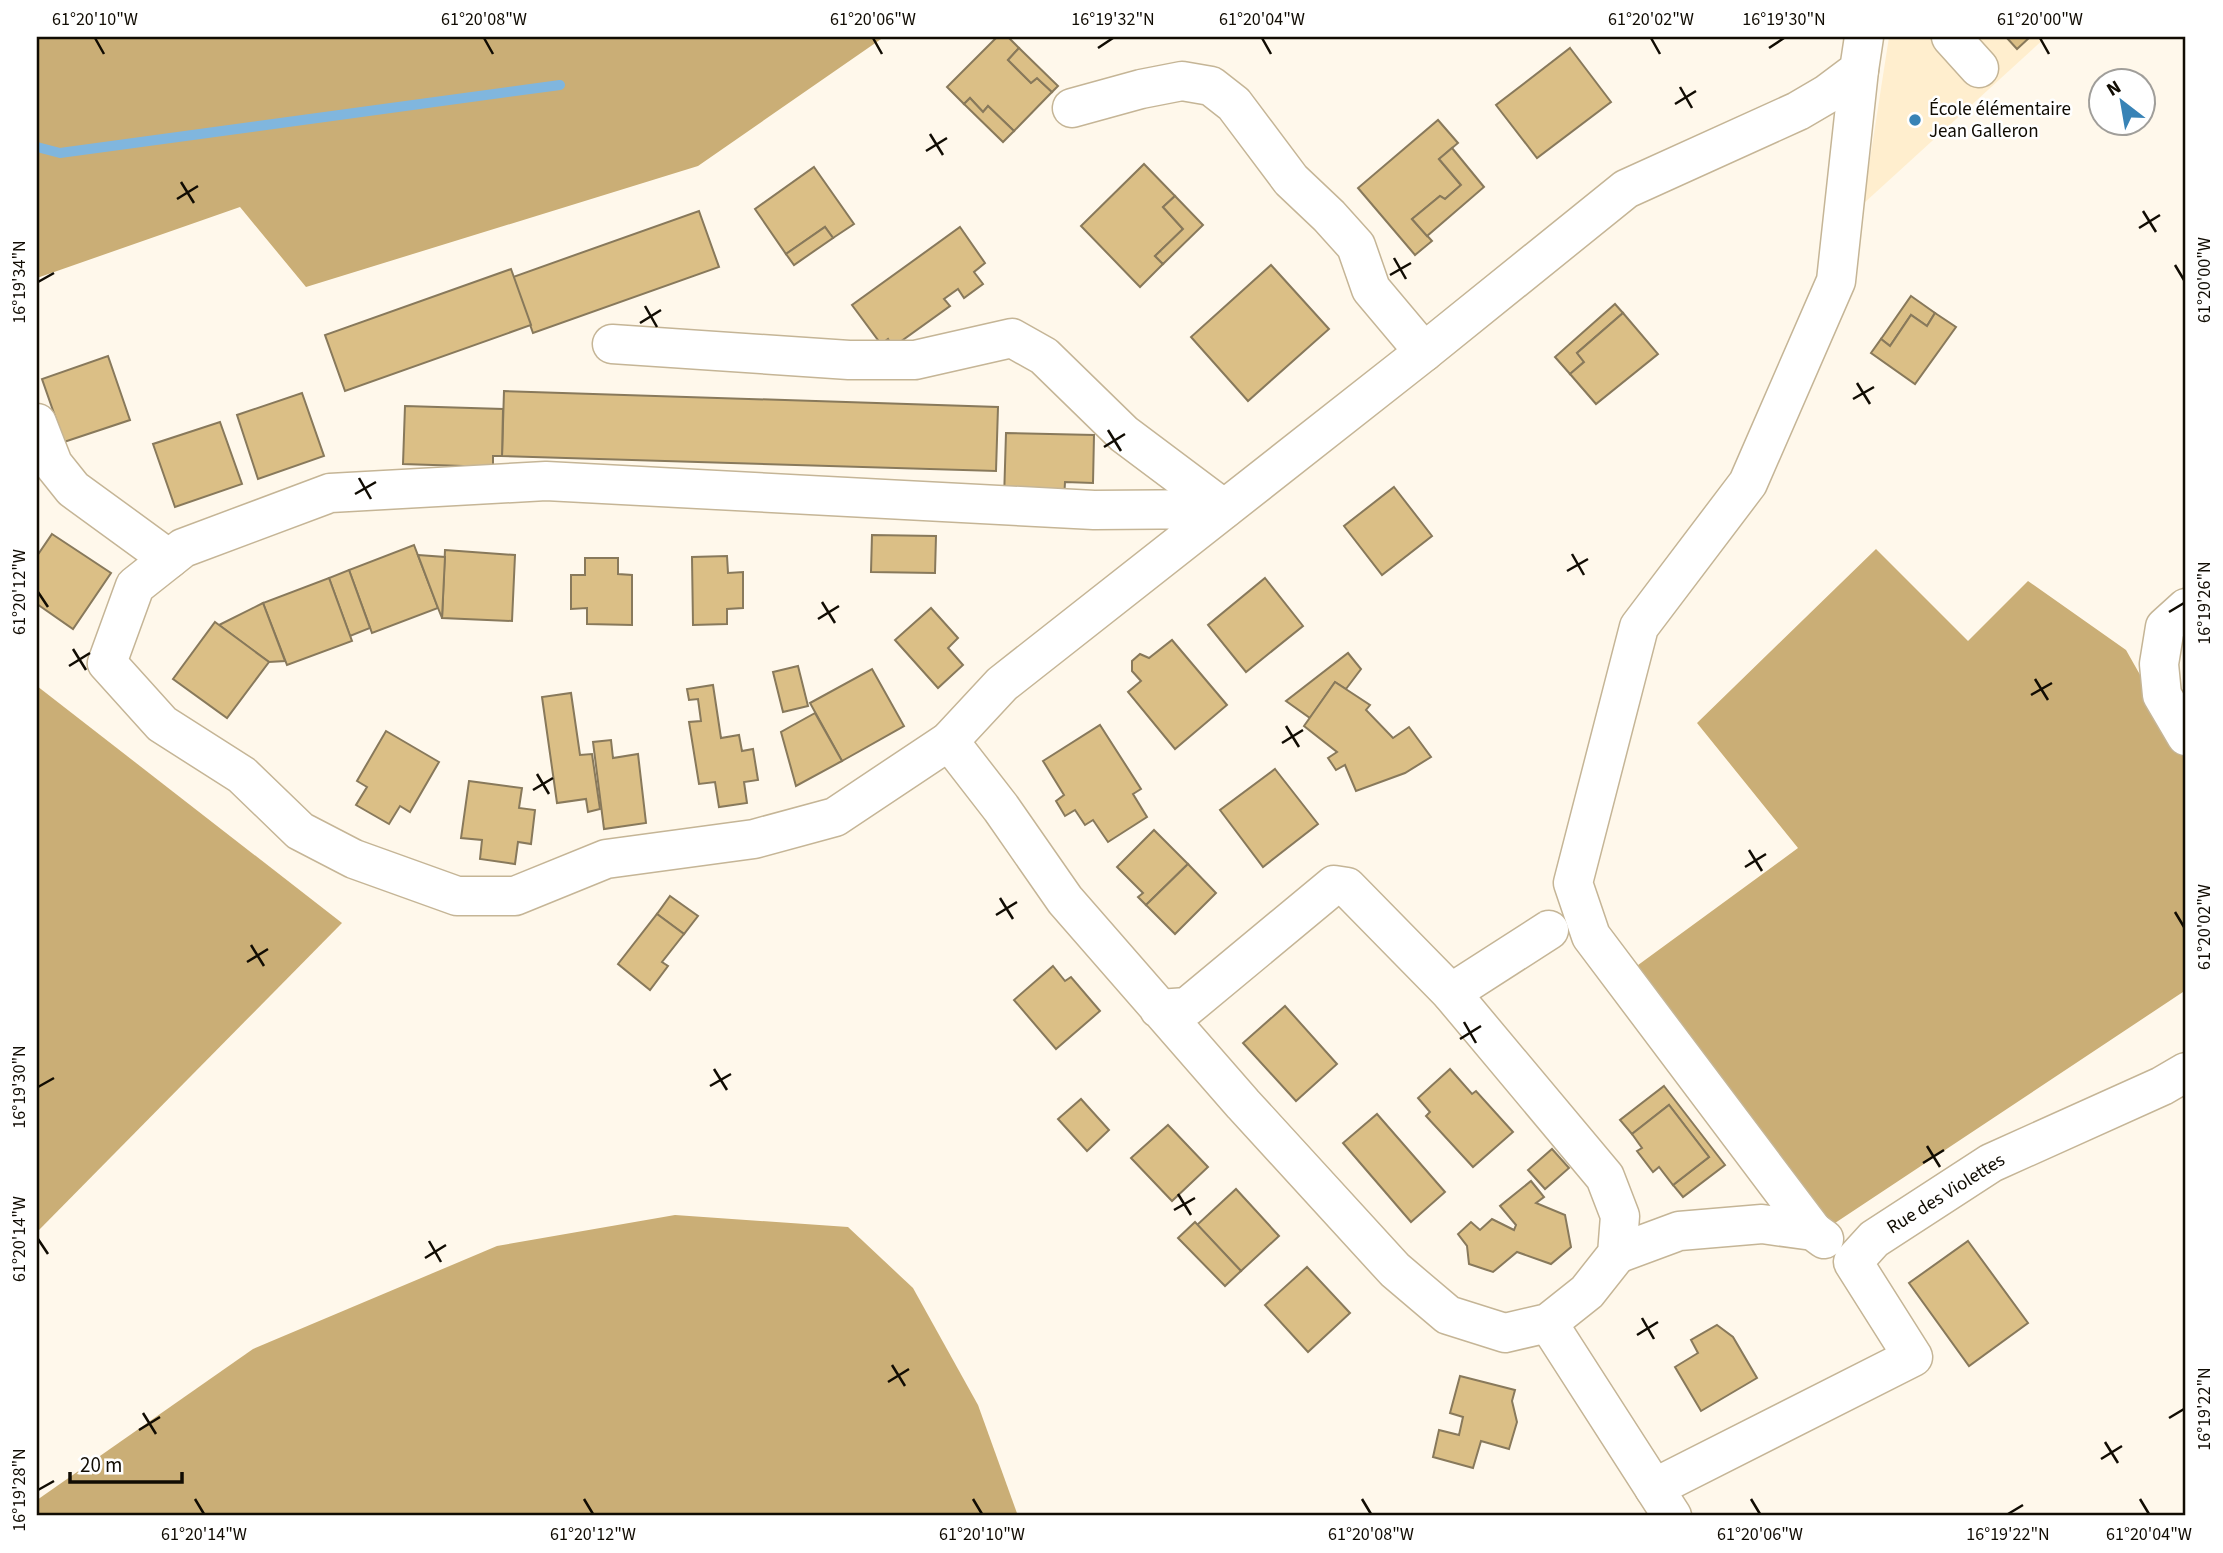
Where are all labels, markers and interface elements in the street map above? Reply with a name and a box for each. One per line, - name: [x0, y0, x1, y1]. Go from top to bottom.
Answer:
- text: 61°20'10"W: [52, 7, 138, 32]
- text: 61°20'08"W: [441, 7, 527, 32]
- text: 61°20'06"W: [830, 7, 916, 32]
- text: 16°19'32"N: [1071, 7, 1155, 32]
- text: 61°20'04"W: [1219, 7, 1305, 32]
- text: 61°20'02"W: [1608, 7, 1694, 32]
- text: 16°19'30"N: [1742, 7, 1826, 32]
- text: 61°20'00"W: [1997, 7, 2083, 32]
- north arrow: [2086, 66, 2156, 136]
- text: N: [2102, 74, 2126, 104]
- place label: École élémentaire Jean Galleron: [1929, 96, 2071, 145]
- marker: École élémentaire Jean Galleron: [1907, 112, 1923, 128]
- text: 61°20'00"W: [2192, 237, 2217, 323]
- text: 16°19'34"N: [7, 240, 32, 324]
- text: 61°20'12"W: [7, 549, 32, 635]
- text: 16°19'26"N: [2192, 561, 2217, 645]
- text: 61°20'02"W: [2192, 884, 2217, 970]
- text: 16°19'30"N: [7, 1045, 32, 1129]
- street label: Rue des Violettes: [1882, 1147, 2010, 1241]
- text: 61°20'14"W: [7, 1196, 32, 1282]
- text: 16°19'22"N: [2192, 1367, 2217, 1451]
- scale bar: [70, 1441, 182, 1485]
- text: 16°19'28"N: [7, 1448, 32, 1532]
- text: 20 m: [80, 1450, 122, 1480]
- text: 61°20'14"W: [161, 1522, 247, 1547]
- text: 61°20'12"W: [550, 1522, 636, 1547]
- text: 61°20'10"W: [939, 1522, 1025, 1547]
- text: 61°20'08"W: [1328, 1522, 1414, 1547]
- text: 61°20'06"W: [1717, 1522, 1803, 1547]
- text: 16°19'22"N: [1966, 1522, 2050, 1547]
- text: 61°20'04"W: [2106, 1522, 2192, 1547]

